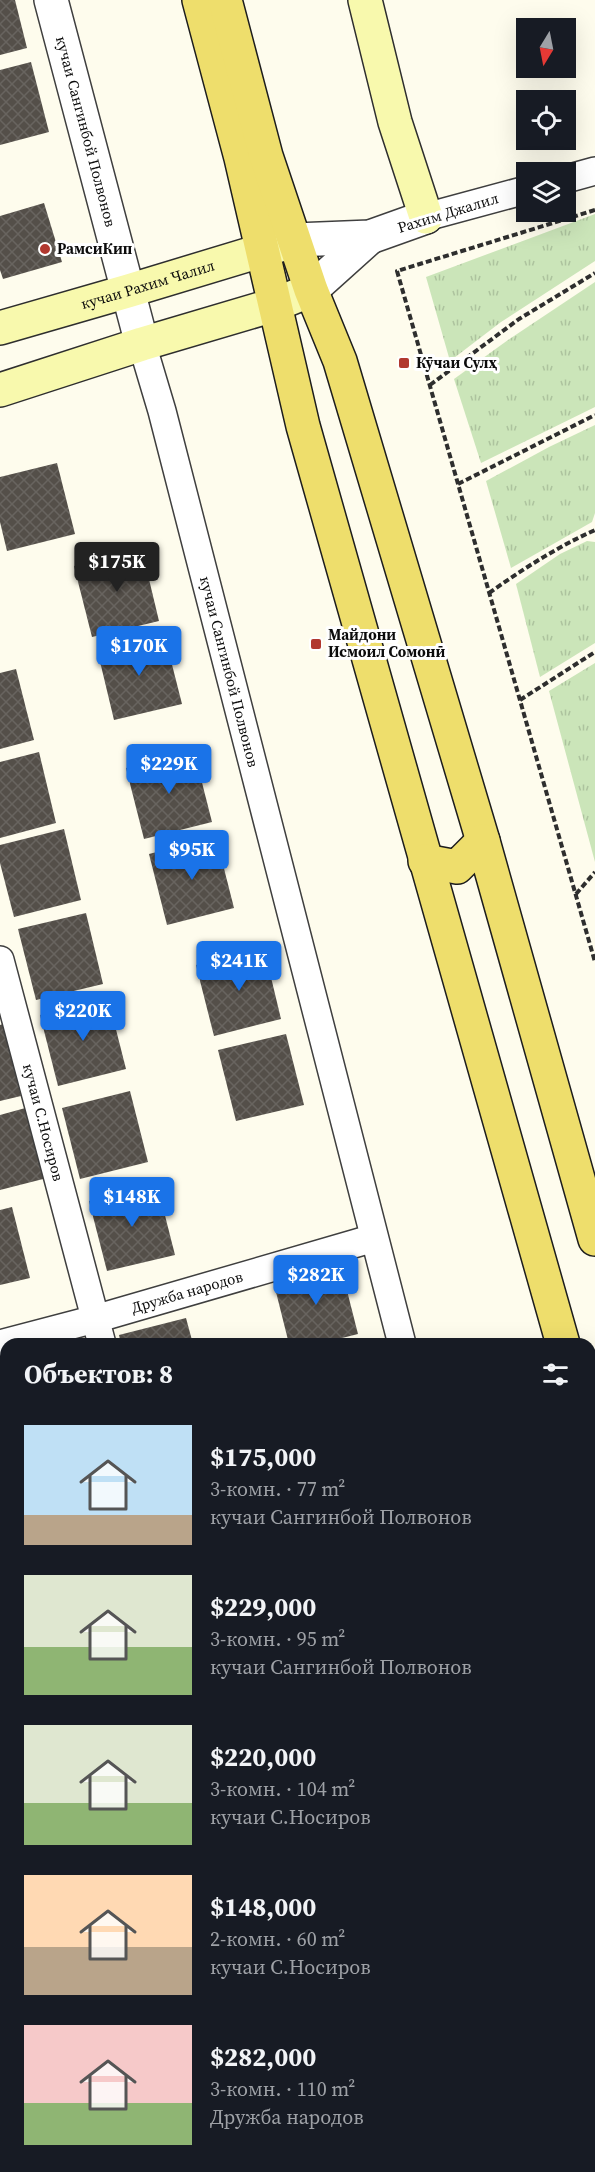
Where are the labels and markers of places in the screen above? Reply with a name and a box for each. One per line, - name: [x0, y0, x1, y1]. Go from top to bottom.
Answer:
- place label: РамсиКип: [57, 238, 133, 259]
- marker: РамсиКип: [38, 242, 52, 256]
- place label: Кӯчаи Сулҳ: [416, 352, 497, 373]
- marker: Кӯчаи Сулҳ: [397, 356, 411, 370]
- pin: $175K: [75, 542, 159, 593]
- place label: Майдони Исмоил Сомонӣ: [328, 624, 445, 662]
- pin: $170K: [97, 626, 181, 677]
- marker: Майдони Исмоил Сомонӣ: [309, 637, 323, 651]
- pin: $229K: [127, 744, 211, 795]
- pin: $95K: [156, 830, 228, 881]
- pin: $241K: [197, 941, 281, 992]
- pin: $220K: [41, 991, 125, 1042]
- pin: $148K: [90, 1177, 174, 1228]
- pin: $282K: [274, 1255, 358, 1306]

